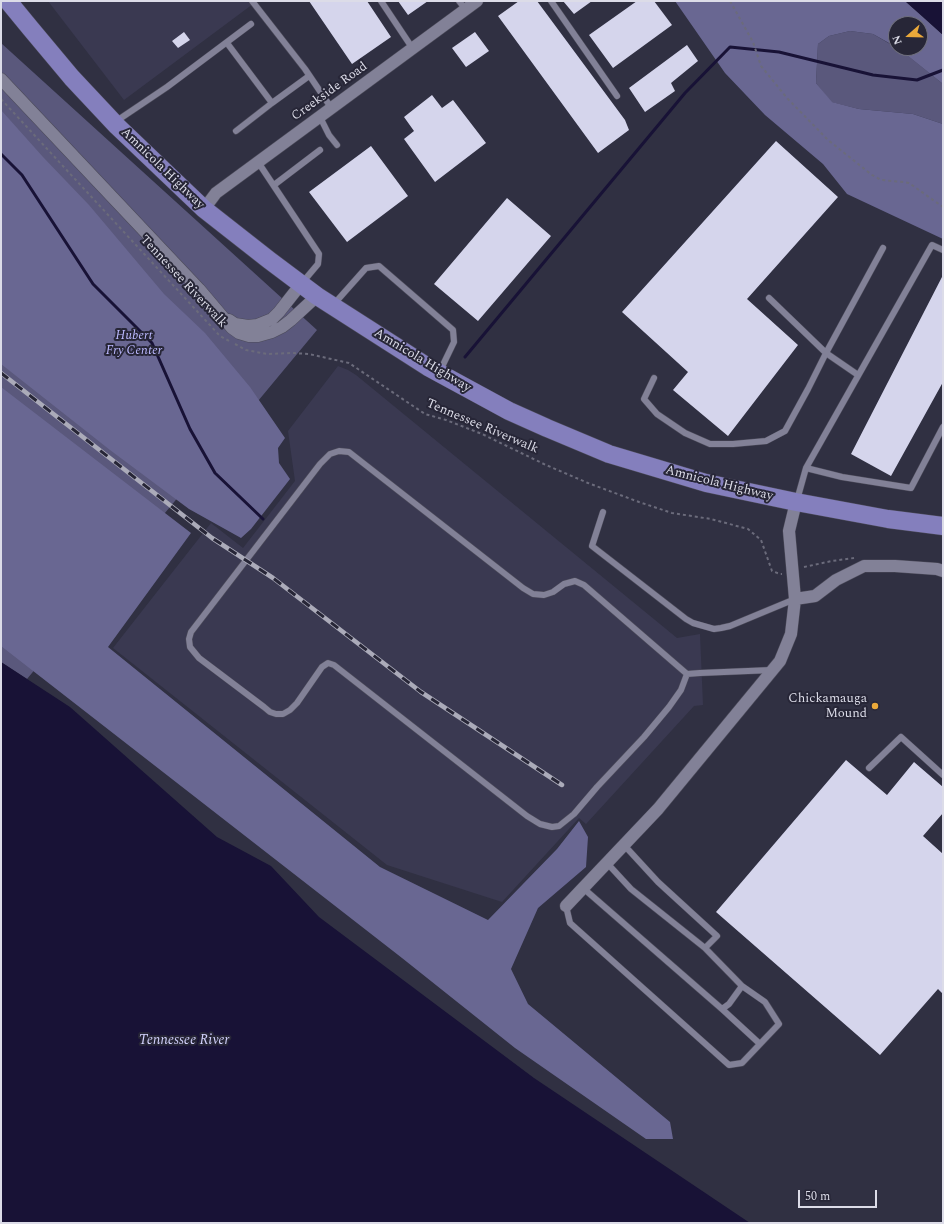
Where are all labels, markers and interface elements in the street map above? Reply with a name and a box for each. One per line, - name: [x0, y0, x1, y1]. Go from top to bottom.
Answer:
- north arrow: [888, 16, 928, 56]
- text: N: [888, 33, 907, 47]
- street label: Creekside Road: [289, 59, 371, 125]
- street label: Amnicola Highway: [117, 125, 207, 213]
- street label: Tennessee Riverwalk: [136, 233, 230, 331]
- street label: Amnicola Highway: [371, 326, 473, 396]
- park label: Hubert Fry Center: [106, 328, 162, 359]
- street label: Tennessee Riverwalk: [424, 396, 540, 458]
- street label: Amnicola Highway: [664, 463, 774, 505]
- place label: Chickamauga Mound: [788, 691, 867, 722]
- marker: Chickamauga Mound: [870, 701, 880, 711]
- water label: Tennessee River: [139, 1033, 229, 1049]
- scale bar: [800, 1182, 879, 1208]
- text: 50 m: [805, 1187, 830, 1206]

